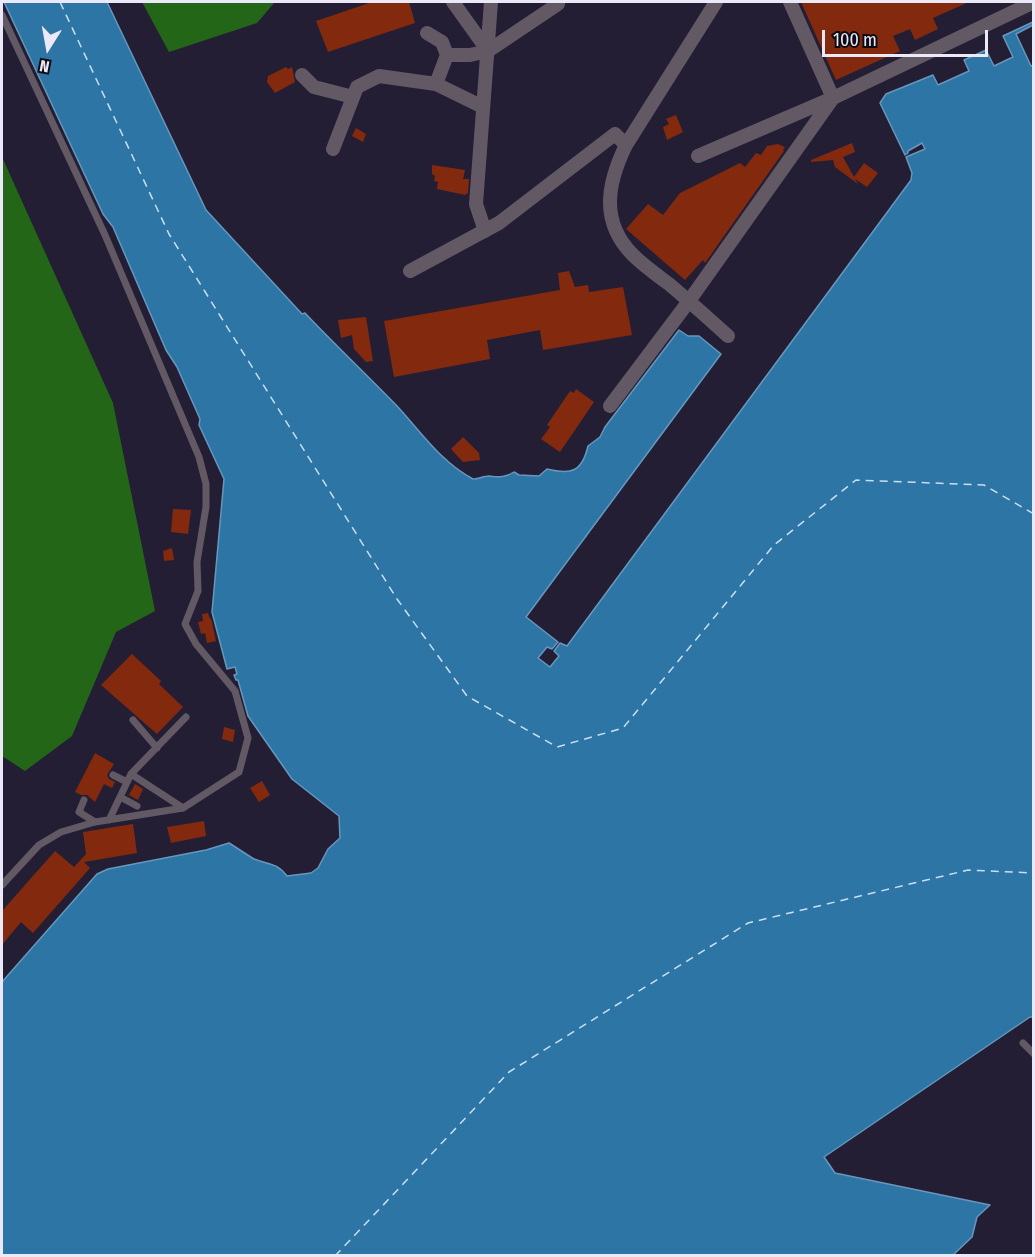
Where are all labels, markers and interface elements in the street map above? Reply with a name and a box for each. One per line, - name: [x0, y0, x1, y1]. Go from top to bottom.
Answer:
- north arrow: [18, 18, 78, 78]
- scale bar: [825, 18, 992, 56]
- text: 100 m: [833, 29, 877, 51]
- text: N: [38, 56, 51, 76]

